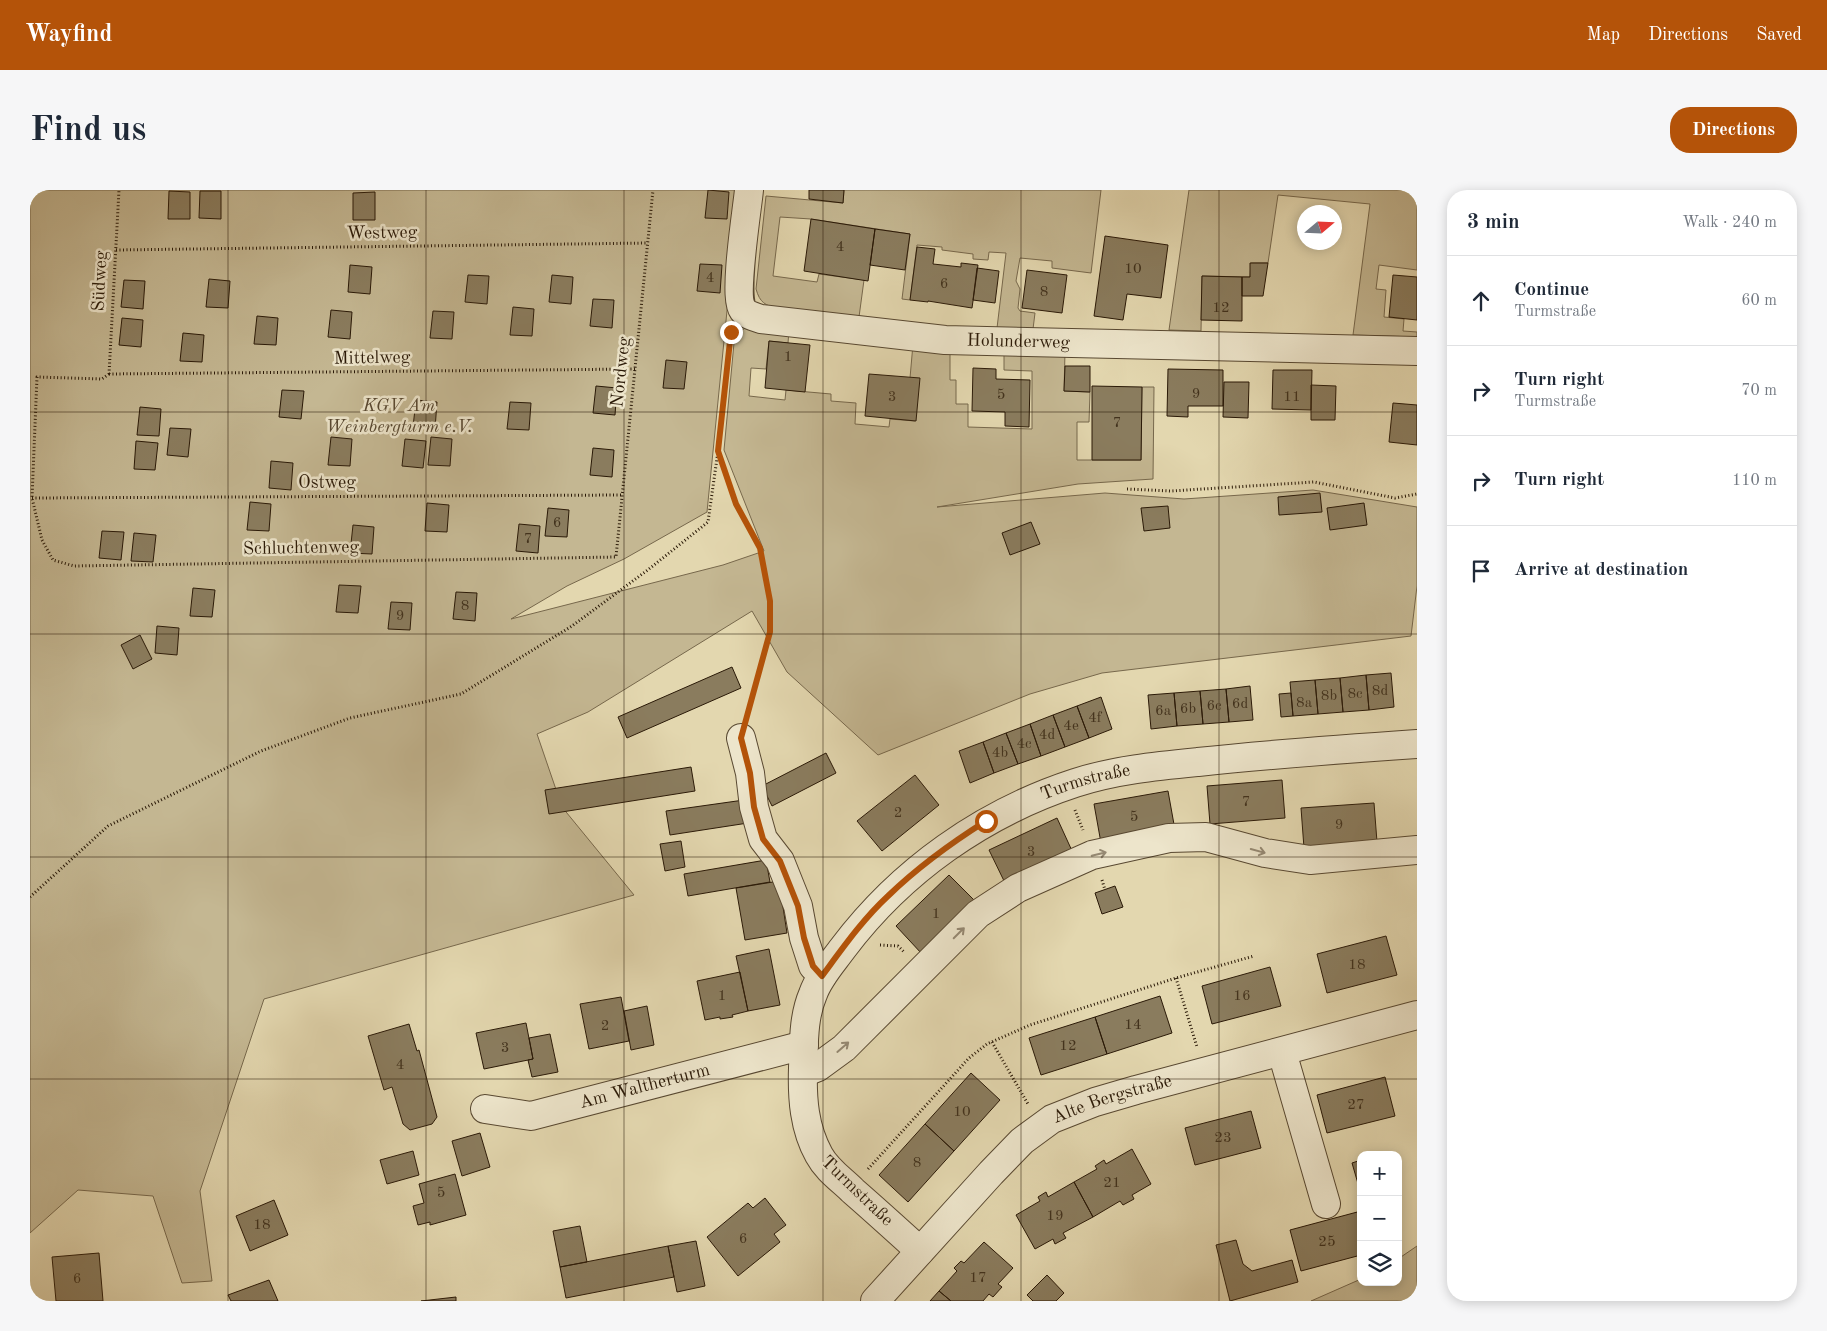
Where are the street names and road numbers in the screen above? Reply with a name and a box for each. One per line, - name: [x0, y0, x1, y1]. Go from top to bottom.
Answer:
- street label: Westweg: [346, 223, 418, 243]
- street label: Südweg: [89, 250, 111, 312]
- street label: Holunderweg: [966, 332, 1071, 352]
- street label: Nordweg: [608, 336, 634, 408]
- street label: Mittelweg: [333, 348, 411, 368]
- street label: Ostweg: [298, 474, 356, 492]
- street label: Schluchtenweg: [243, 538, 360, 558]
- street label: Turmstraße: [1038, 761, 1132, 804]
- street label: Am Waltherturm: [578, 1061, 712, 1112]
- street label: Alte Bergstraße: [1050, 1072, 1174, 1127]
- street label: Turmstraße: [818, 1152, 896, 1230]

